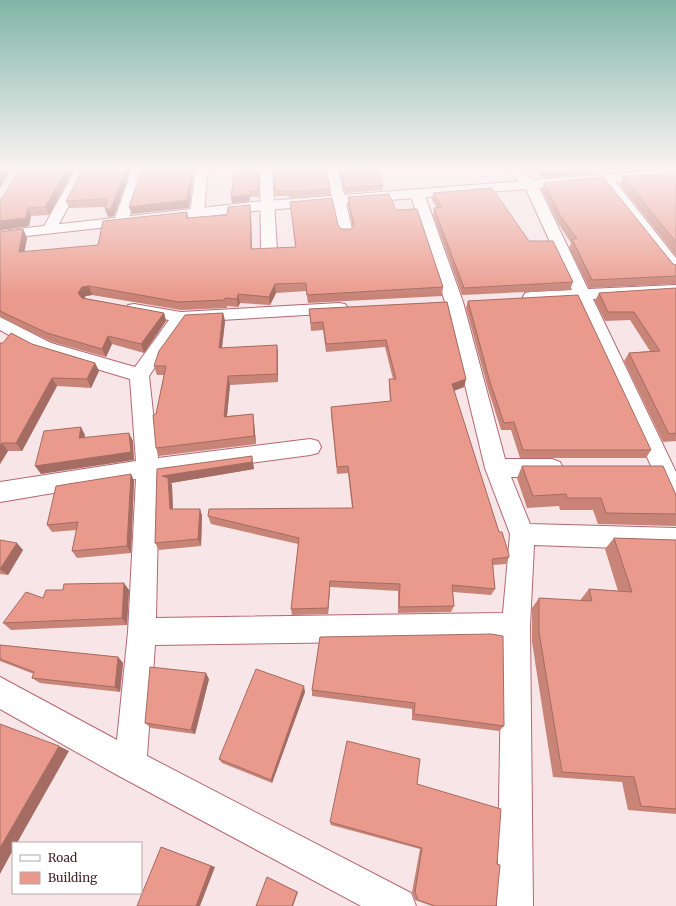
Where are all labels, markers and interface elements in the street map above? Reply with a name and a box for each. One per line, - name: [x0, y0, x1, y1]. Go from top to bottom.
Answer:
- legend: [12, 842, 142, 894]
- text: Road: [48, 850, 77, 865]
- text: Building: [48, 870, 98, 885]

